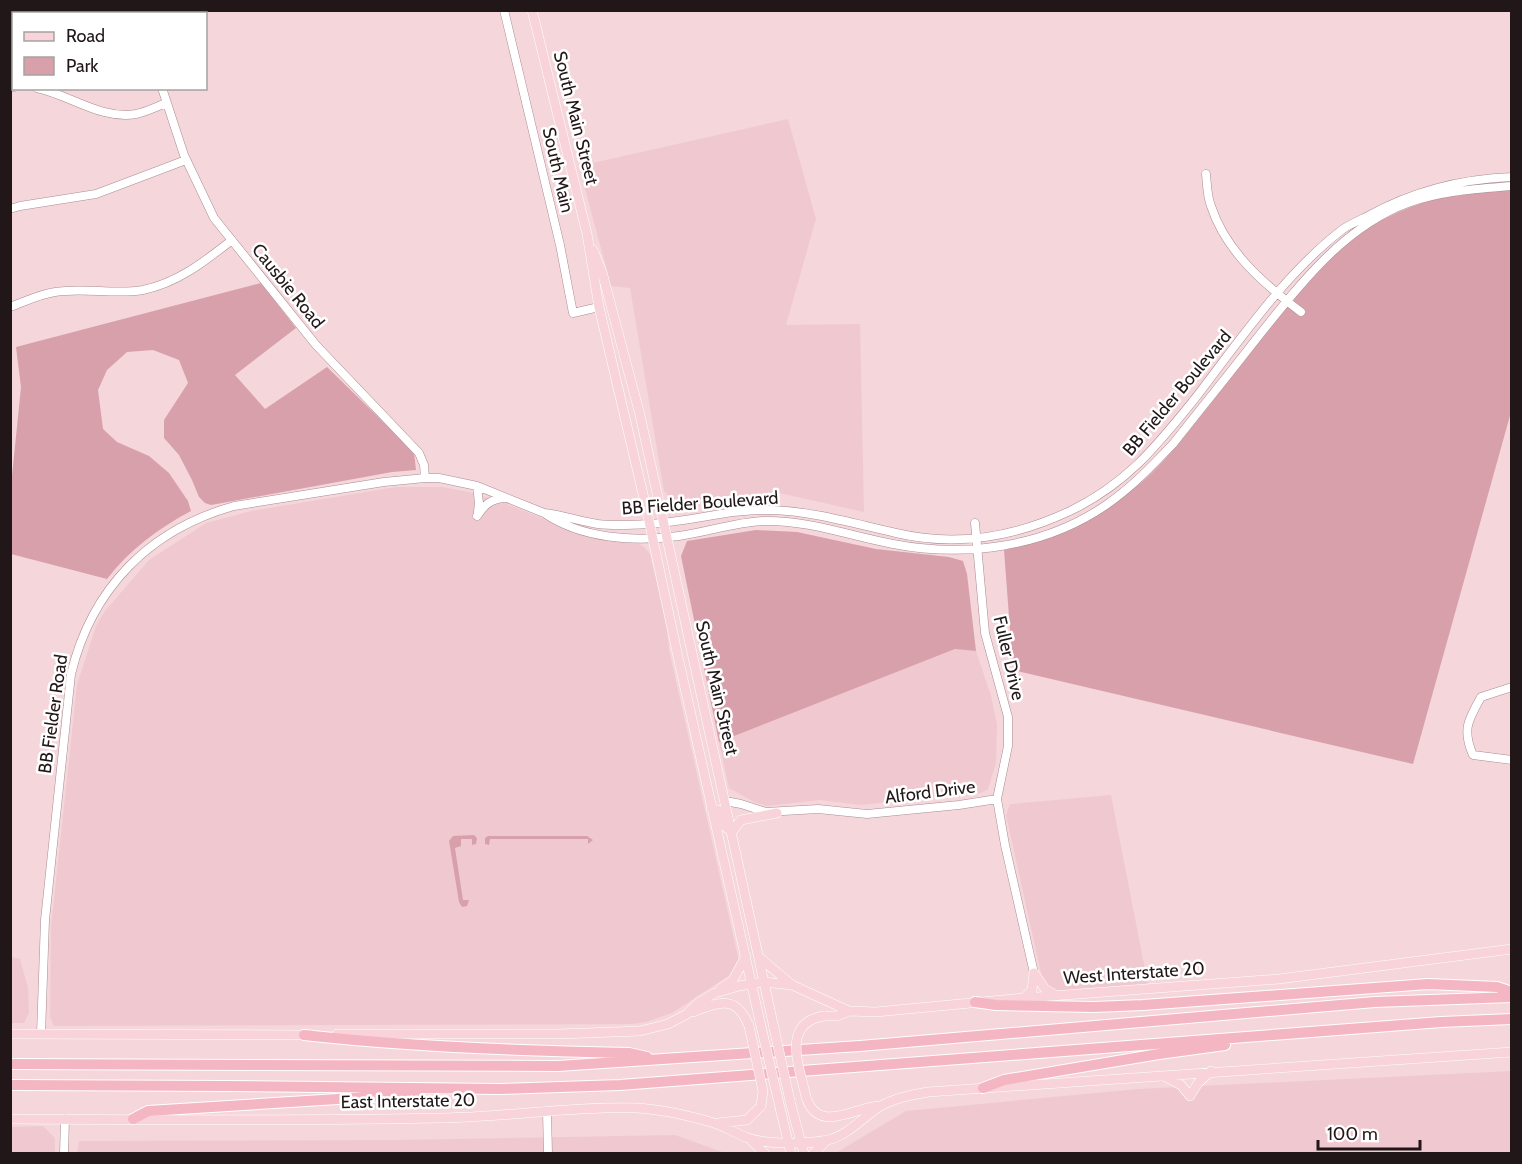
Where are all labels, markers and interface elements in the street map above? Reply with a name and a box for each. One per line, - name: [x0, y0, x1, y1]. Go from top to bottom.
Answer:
- legend: [12, 12, 207, 90]
- text: Road: [66, 25, 105, 47]
- street label: South Main Street: [549, 49, 603, 187]
- text: Park: [66, 55, 99, 77]
- street label: South Main: [538, 125, 578, 215]
- street label: Causbie Road: [247, 239, 329, 333]
- street label: BB Fielder Boulevard: [1118, 326, 1236, 460]
- street label: BB Fielder Boulevard: [621, 487, 779, 519]
- street label: Fuller Drive: [989, 614, 1029, 702]
- street label: South Main Street: [691, 619, 743, 757]
- street label: BB Fielder Road: [34, 653, 72, 775]
- street label: Alford Drive: [884, 776, 976, 808]
- street label: West Interstate 20: [1063, 957, 1205, 989]
- street label: East Interstate 20: [340, 1089, 476, 1113]
- scale bar: [1318, 1113, 1420, 1151]
- text: 100 m: [1327, 1123, 1378, 1145]

